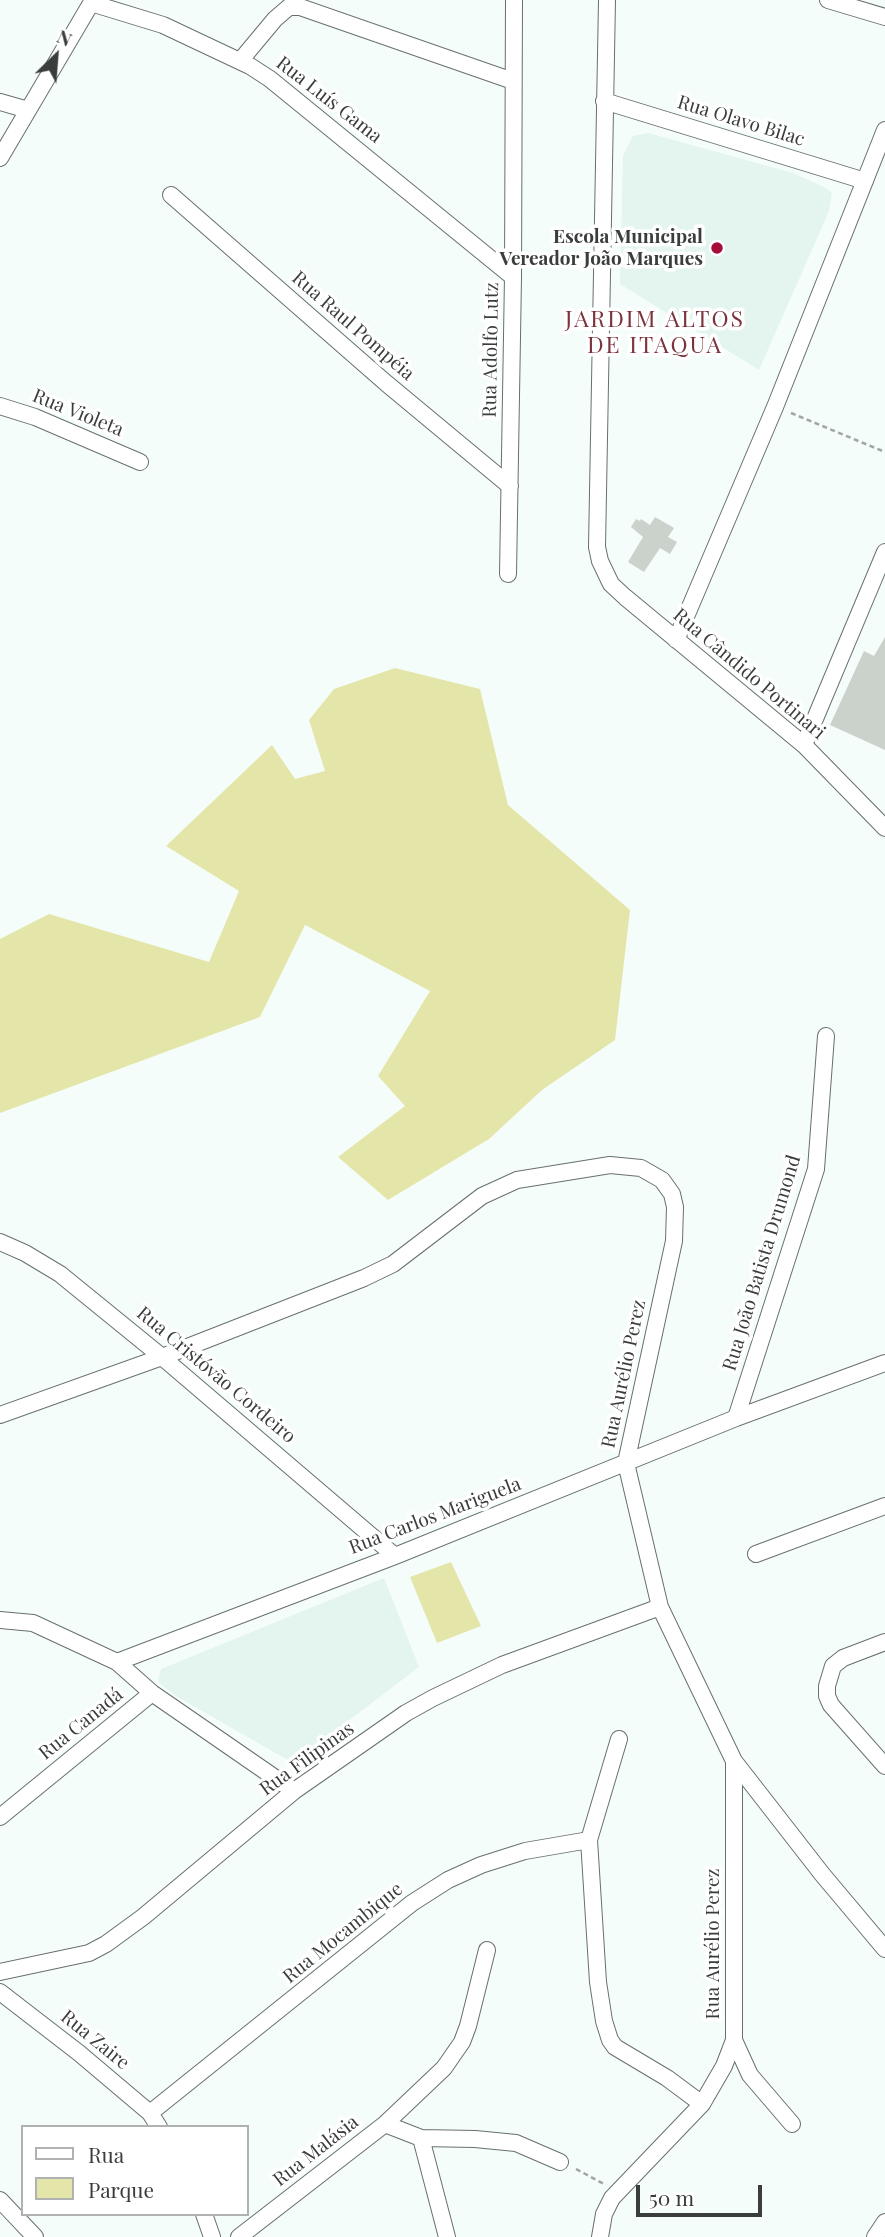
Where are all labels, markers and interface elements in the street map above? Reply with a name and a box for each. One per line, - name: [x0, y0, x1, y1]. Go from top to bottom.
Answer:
- north arrow: [21, 21, 91, 91]
- text: N: [53, 22, 77, 52]
- street label: Rua Luís Gama: [272, 52, 386, 148]
- street label: Rua Olavo Bilac: [675, 91, 807, 151]
- place label: Escola Municipal Vereador João Marques: [499, 226, 703, 270]
- marker: Escola Municipal Vereador João Marques: [709, 240, 725, 256]
- street label: Rua Raul Pompéia: [287, 267, 419, 385]
- street label: Rua Adolfo Lutz: [478, 282, 504, 418]
- district label: JARDIM ALTOS DE ITAQUA: [567, 306, 743, 360]
- street label: Rua Violeta: [29, 384, 127, 442]
- street label: Rua Cândido Portinari: [668, 604, 830, 744]
- street label: Rua João Batista Drumond: [718, 1152, 806, 1374]
- street label: Rua Aurélio Perez: [597, 1298, 651, 1450]
- street label: Rua Cristóvão Cordeiro: [132, 1302, 300, 1448]
- street label: Rua Carlos Mariguela: [346, 1473, 524, 1559]
- street label: Rua Canadá: [34, 1683, 128, 1765]
- street label: Rua Filipinas: [255, 1717, 359, 1801]
- street label: Rua Aurélio Perez: [702, 1868, 724, 2020]
- street label: Rua Mocambique: [279, 1878, 407, 1988]
- street label: Rua Zaire: [56, 2005, 134, 2075]
- street label: Rua Malásia: [269, 2111, 363, 2191]
- legend: [21, 2125, 248, 2216]
- text: Rua: [88, 2140, 124, 2168]
- scale bar: [640, 2170, 766, 2214]
- text: Parque: [88, 2175, 154, 2203]
- text: 50 m: [649, 2183, 694, 2211]

